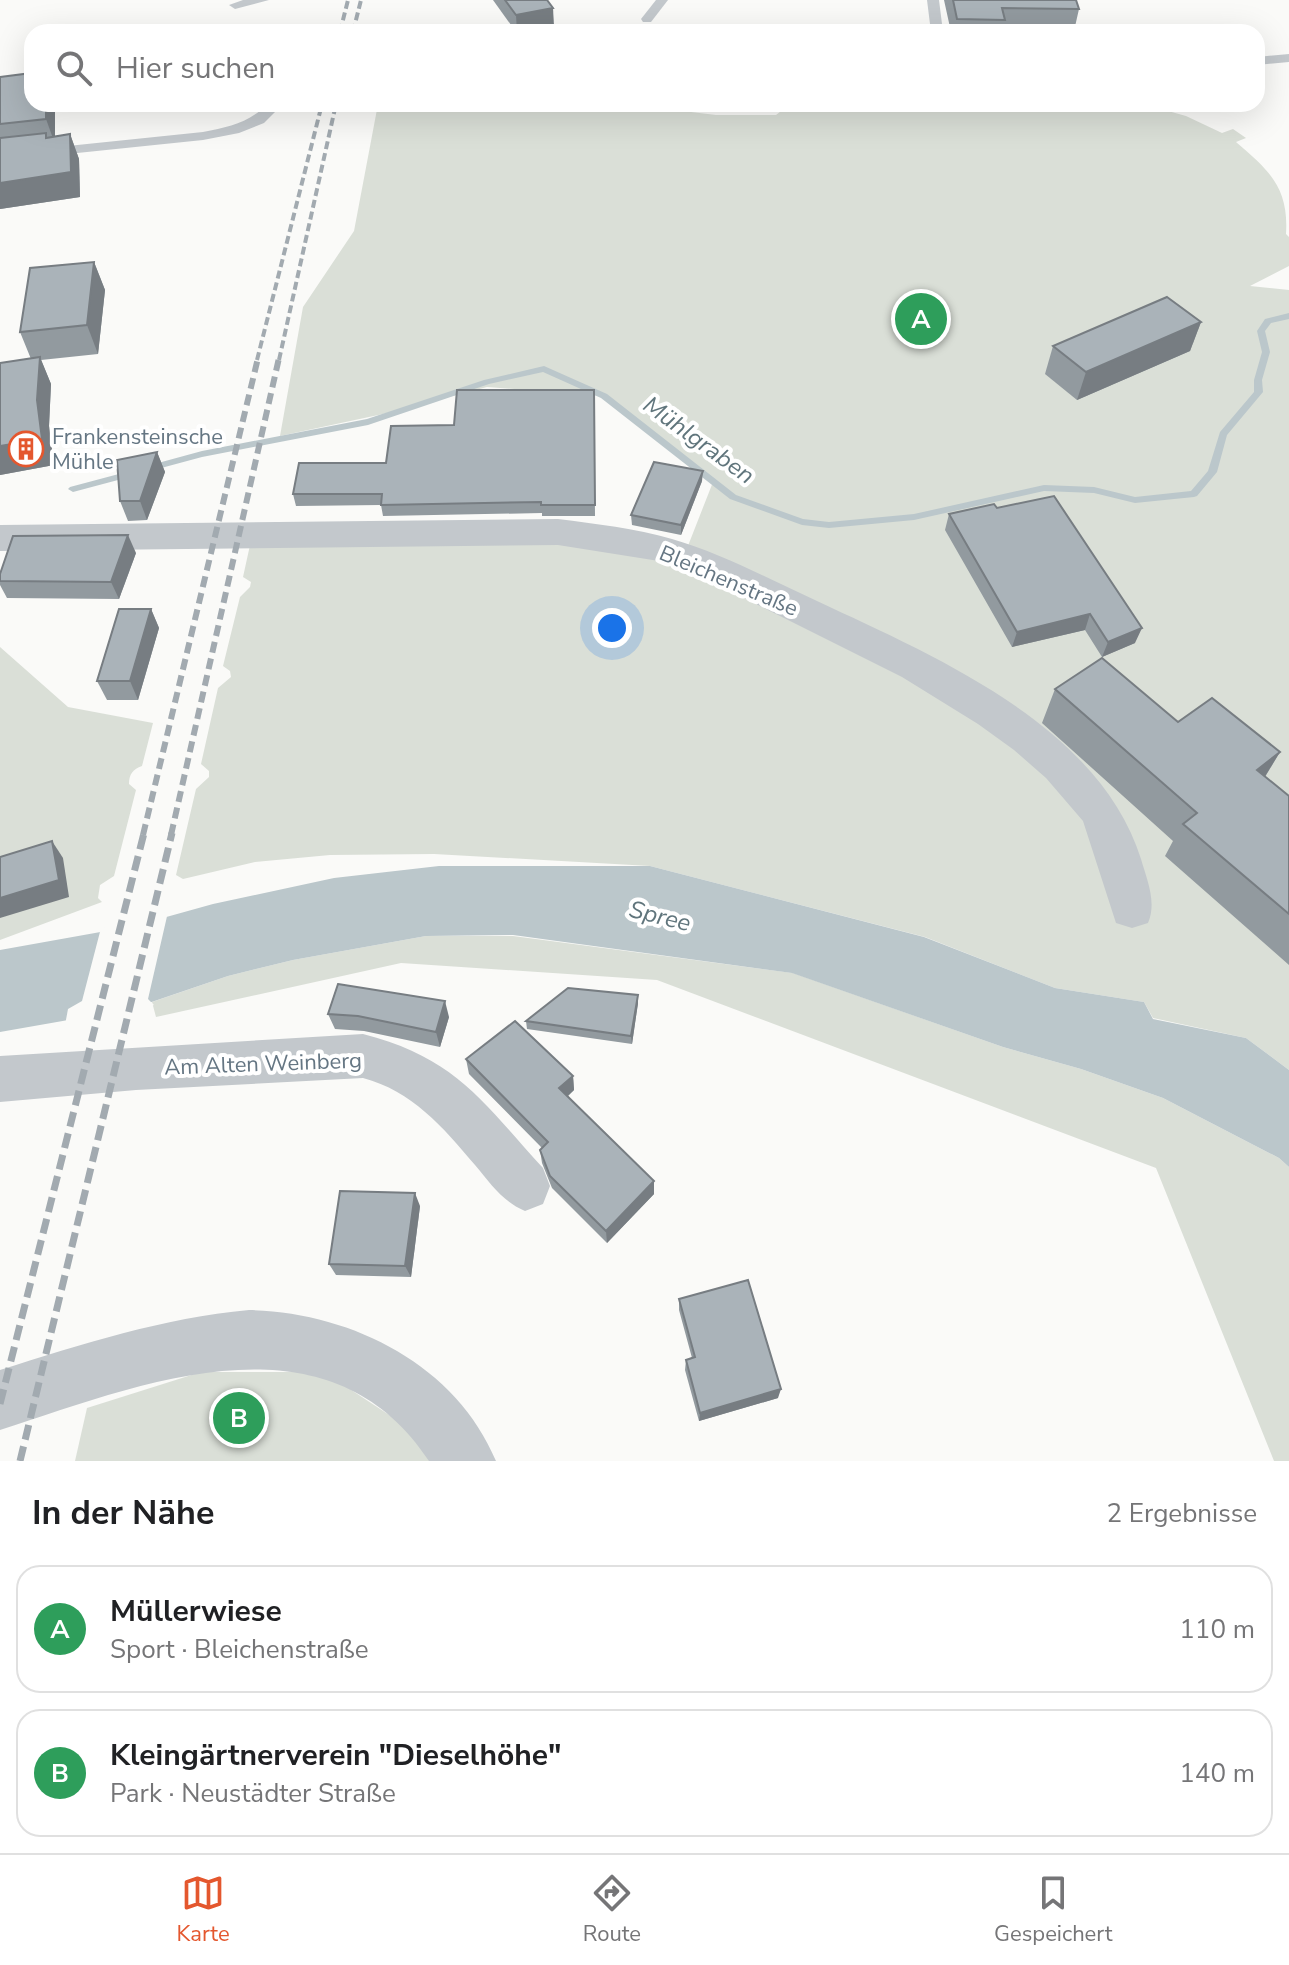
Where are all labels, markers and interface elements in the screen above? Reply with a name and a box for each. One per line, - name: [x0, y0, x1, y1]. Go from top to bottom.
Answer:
- search box: [24, 24, 1265, 112]
- icon: search: [52, 46, 96, 90]
- text: Hier suchen: [116, 48, 275, 89]
- pin: A: [895, 289, 947, 349]
- water label: Mühlgraben: [637, 389, 761, 491]
- place label: Frankensteinsche Mühle: [52, 422, 223, 477]
- building icon: Frankensteinsche Mühle: [7, 430, 45, 468]
- street label: Bleichenstraße: [655, 538, 802, 624]
- your location: [592, 608, 632, 648]
- water label: Spree: [626, 893, 695, 939]
- street label: Am Alten Weinberg: [164, 1046, 362, 1082]
- pin: B: [213, 1388, 265, 1448]
- text: In der Nähe: [32, 1490, 214, 1536]
- text: 2 Ergebnisse: [1107, 1496, 1257, 1531]
- text: Müllerwiese: [110, 1591, 282, 1632]
- text: A: [50, 1612, 70, 1647]
- text: 110 m: [1179, 1612, 1255, 1647]
- text: Sport · Bleichenstraße: [110, 1632, 369, 1667]
- text: Kleingärtnerverein "Dieselhöhe": [110, 1735, 561, 1776]
- text: B: [51, 1756, 69, 1791]
- text: 140 m: [1179, 1756, 1255, 1791]
- text: Park · Neustädter Straße: [110, 1776, 396, 1811]
- tab: Karte: [177, 1871, 230, 1949]
- tab: Route: [583, 1871, 641, 1949]
- tab: Gespeichert: [994, 1871, 1112, 1949]

